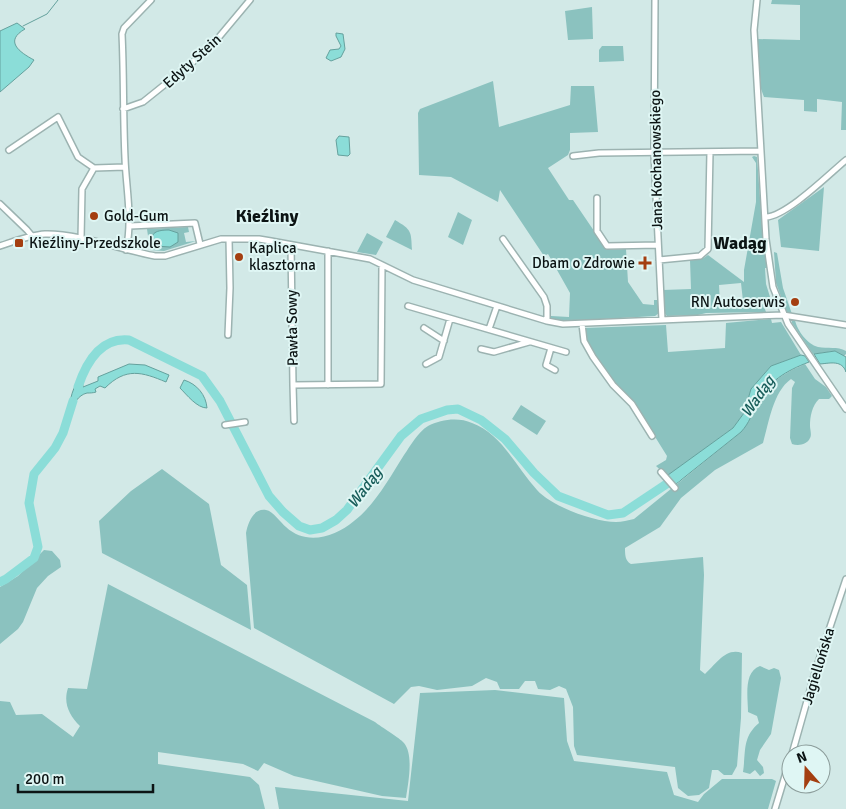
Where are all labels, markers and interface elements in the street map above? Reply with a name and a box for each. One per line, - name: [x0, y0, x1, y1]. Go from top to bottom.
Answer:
- street label: Edyty Stein: [159, 30, 225, 92]
- street label: Jana Kochanowskiego: [646, 90, 666, 230]
- district label: Kieźliny: [236, 205, 299, 227]
- place label: Gold-Gum: [104, 207, 169, 225]
- marker: Gold-Gum: [88, 210, 100, 222]
- district label: Wadąg: [713, 232, 767, 254]
- place label: Kieźliny-Przedszkole: [29, 234, 161, 252]
- marker: Kieźliny-Przedszkole: [13, 237, 25, 249]
- place label: Kaplica klasztorna: [249, 239, 316, 274]
- marker: Kaplica klasztorna: [233, 251, 245, 263]
- place label: Dbam o Zdrowie: [532, 254, 635, 272]
- marker: Dbam o Zdrowie: [639, 257, 651, 269]
- street label: Pawła Sowy: [282, 290, 302, 366]
- place label: RN Autoserwis: [691, 293, 785, 311]
- marker: RN Autoserwis: [789, 296, 801, 308]
- water label: Wadąg: [736, 371, 780, 421]
- water label: Wadąg: [343, 462, 388, 512]
- street label: Jagiellońska: [798, 625, 838, 707]
- north arrow: [781, 744, 831, 794]
- text: N: [794, 748, 809, 767]
- scale bar: [18, 762, 152, 794]
- text: 200 m: [25, 770, 65, 788]

